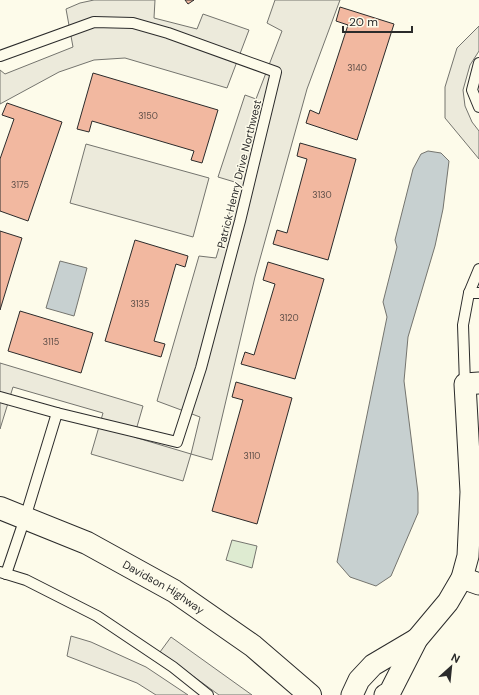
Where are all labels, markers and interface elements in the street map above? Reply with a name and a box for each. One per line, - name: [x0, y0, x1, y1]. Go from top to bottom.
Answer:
- scale bar: [343, 8, 412, 34]
- text: 20 m: [349, 14, 378, 30]
- house number: 3140: [347, 62, 367, 74]
- street label: Patrick Henry Drive Northwest: [214, 98, 264, 250]
- house number: 3150: [138, 110, 158, 122]
- house number: 3175: [11, 179, 29, 191]
- house number: 3130: [312, 189, 332, 201]
- house number: 3135: [131, 298, 149, 310]
- house number: 3120: [279, 312, 299, 324]
- house number: 3115: [43, 336, 59, 348]
- house number: 3110: [244, 450, 260, 462]
- street label: Davidson Highway: [120, 557, 207, 617]
- north arrow: [431, 647, 471, 687]
- text: N: [449, 650, 462, 666]

